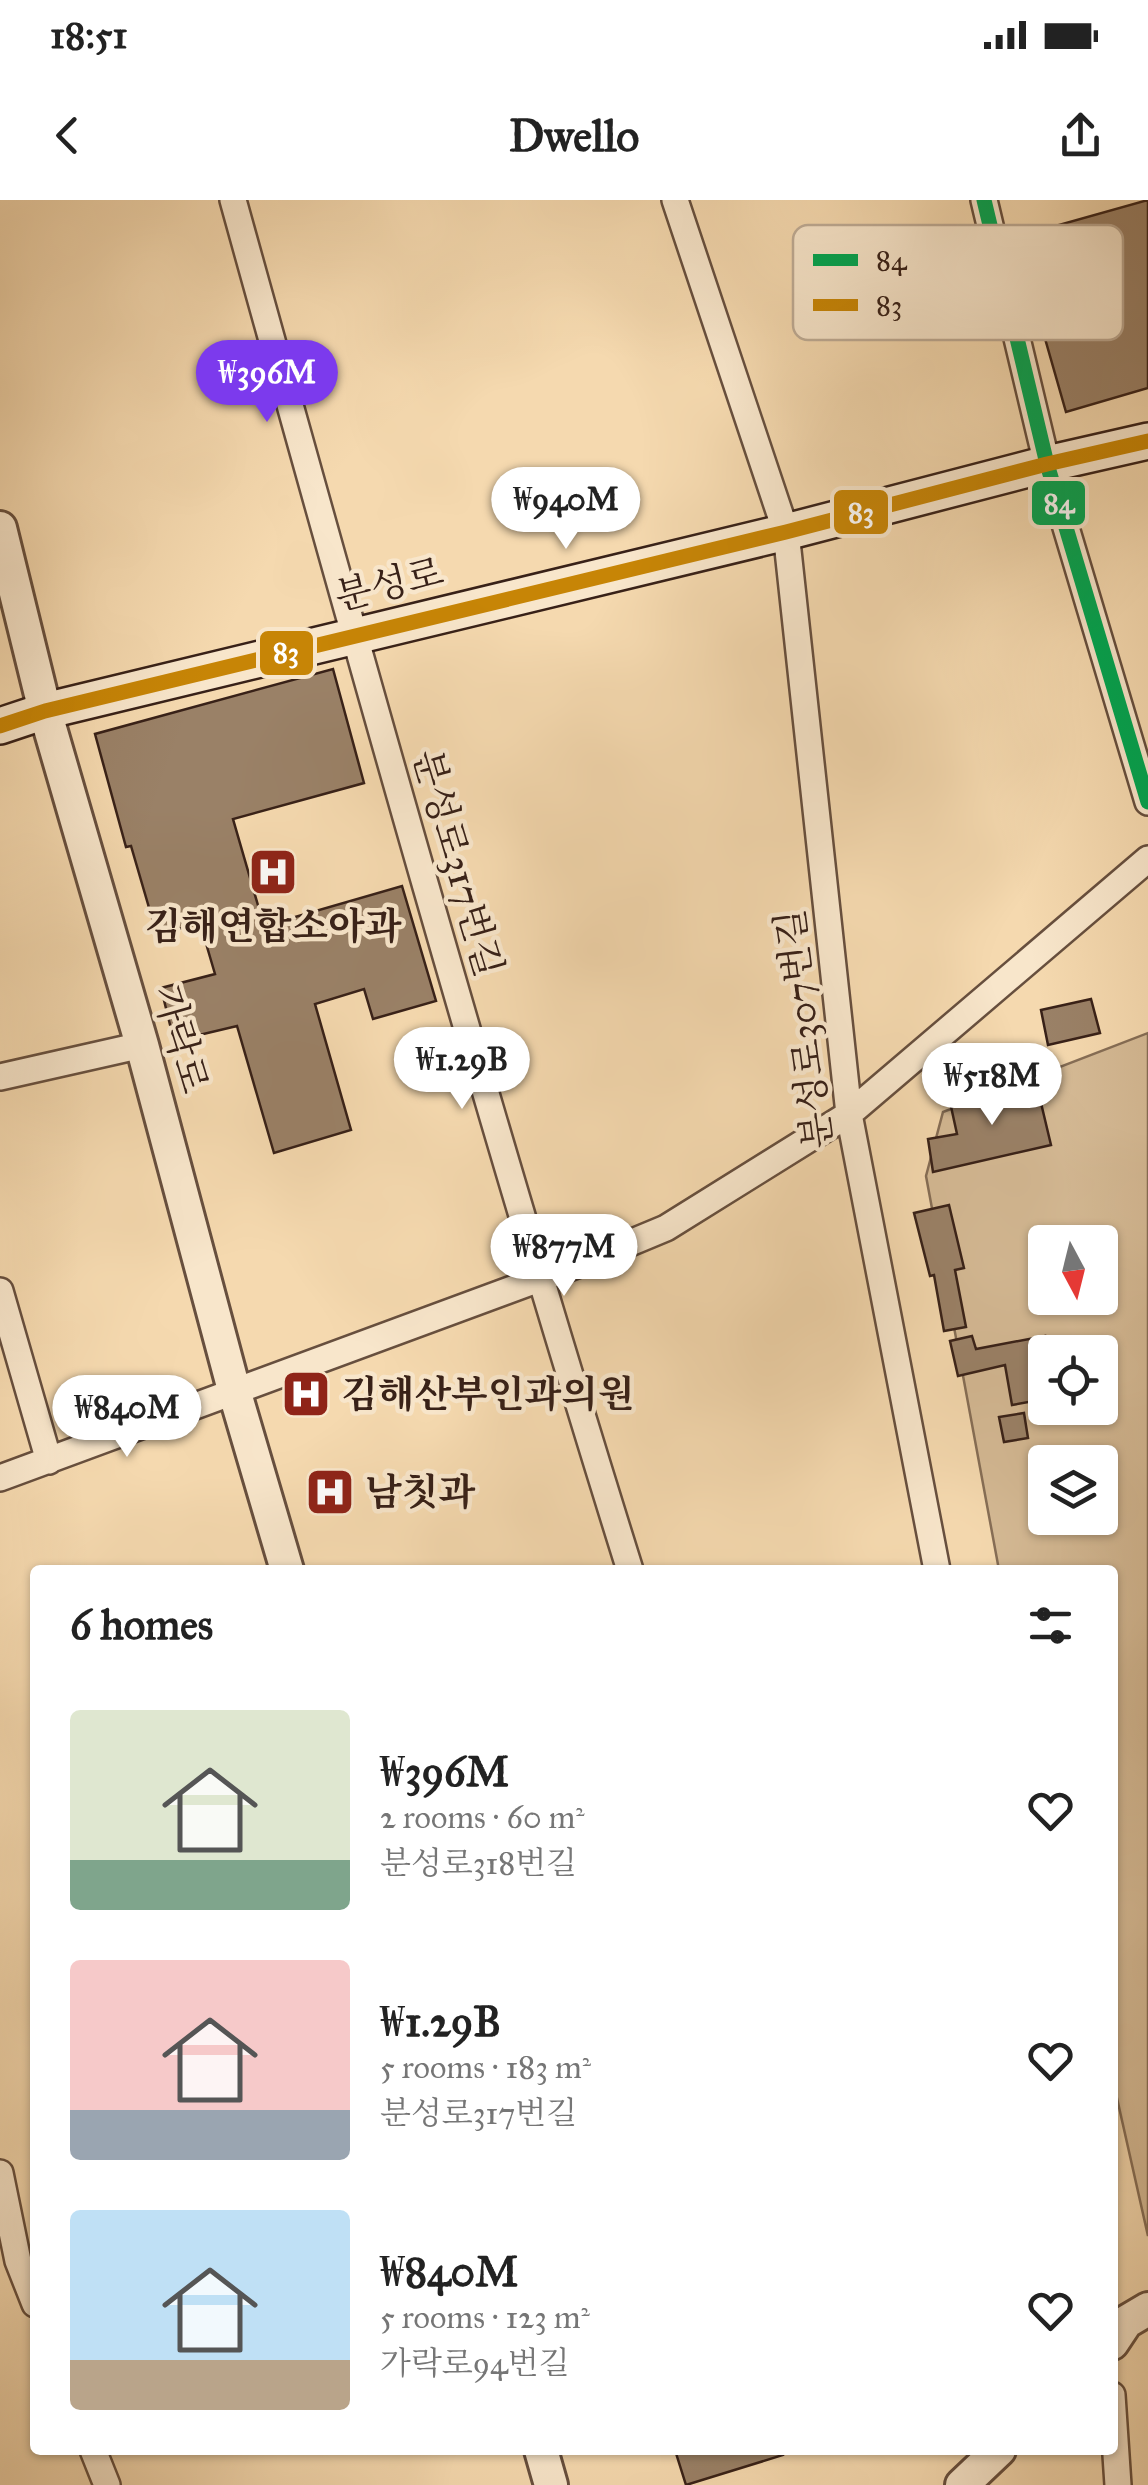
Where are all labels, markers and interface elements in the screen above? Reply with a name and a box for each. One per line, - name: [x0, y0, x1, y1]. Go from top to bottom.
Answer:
- text: 18:51: [50, 12, 127, 58]
- icon: back: [40, 108, 95, 163]
- text: Dwello: [509, 108, 639, 163]
- icon: share: [1053, 108, 1108, 163]
- legend: [793, 225, 1123, 340]
- text: 84: [876, 243, 908, 278]
- text: 83: [876, 288, 902, 323]
- pin: ₩396M: [197, 340, 337, 425]
- text: ₩396M: [218, 353, 316, 392]
- pin: ₩940M: [496, 467, 636, 552]
- line badge: 84: [1030, 479, 1087, 527]
- text: ₩940M: [513, 480, 619, 519]
- text: 84: [1044, 486, 1076, 521]
- line badge: 83: [832, 488, 890, 536]
- text: 83: [848, 495, 874, 530]
- street label: 분성로: [330, 548, 448, 620]
- line badge: 83: [258, 629, 315, 677]
- text: 83: [273, 635, 299, 670]
- street label: 분성로317번길: [404, 744, 512, 982]
- hospital icon: 김해연합소아과: [247, 846, 299, 898]
- place label: 김해연합소아과: [145, 903, 402, 949]
- street label: 분성로307번길: [766, 907, 842, 1151]
- street label: 가락로: [144, 980, 218, 1098]
- pin: ₩1.29B: [381, 1027, 543, 1112]
- text: ₩1.29B: [416, 1040, 508, 1079]
- pin: ₩518M: [922, 1043, 1062, 1128]
- text: ₩518M: [944, 1056, 1040, 1095]
- pin: ₩877M: [494, 1214, 634, 1299]
- north arrow: [1028, 1225, 1118, 1315]
- map controls: [1028, 1225, 1118, 1535]
- text: ₩877M: [512, 1227, 616, 1266]
- button: locate: [1028, 1335, 1118, 1425]
- hospital icon: 김해산부인과의원: [280, 1368, 332, 1420]
- place label: 김해산부인과의원: [341, 1371, 635, 1417]
- pin: ₩840M: [57, 1375, 197, 1460]
- text: ₩840M: [74, 1388, 180, 1427]
- button: layers: [1028, 1445, 1118, 1535]
- hospital icon: 남칫과: [304, 1466, 356, 1518]
- place label: 남칫과: [365, 1469, 475, 1515]
- icon: filters: [1023, 1598, 1078, 1653]
- text: 6 homes: [70, 1599, 213, 1651]
- text: ₩396M: [380, 1746, 509, 1798]
- icon: home: [150, 1750, 270, 1870]
- icon: heart: [1023, 1783, 1078, 1838]
- text: 2 rooms · 60 m²: [380, 1798, 585, 1837]
- text: 분성로318번길: [380, 1844, 577, 1883]
- text: ₩1.29B: [380, 1996, 501, 2048]
- icon: home: [150, 2000, 270, 2120]
- icon: heart: [1023, 2033, 1078, 2088]
- text: 5 rooms · 183 m²: [380, 2048, 591, 2087]
- text: 분성로317번길: [380, 2094, 577, 2133]
- text: ₩840M: [380, 2246, 518, 2298]
- icon: home: [150, 2250, 270, 2370]
- icon: heart: [1023, 2283, 1078, 2338]
- text: 5 rooms · 123 m²: [380, 2298, 590, 2337]
- text: 가락로94번길: [380, 2344, 570, 2383]

